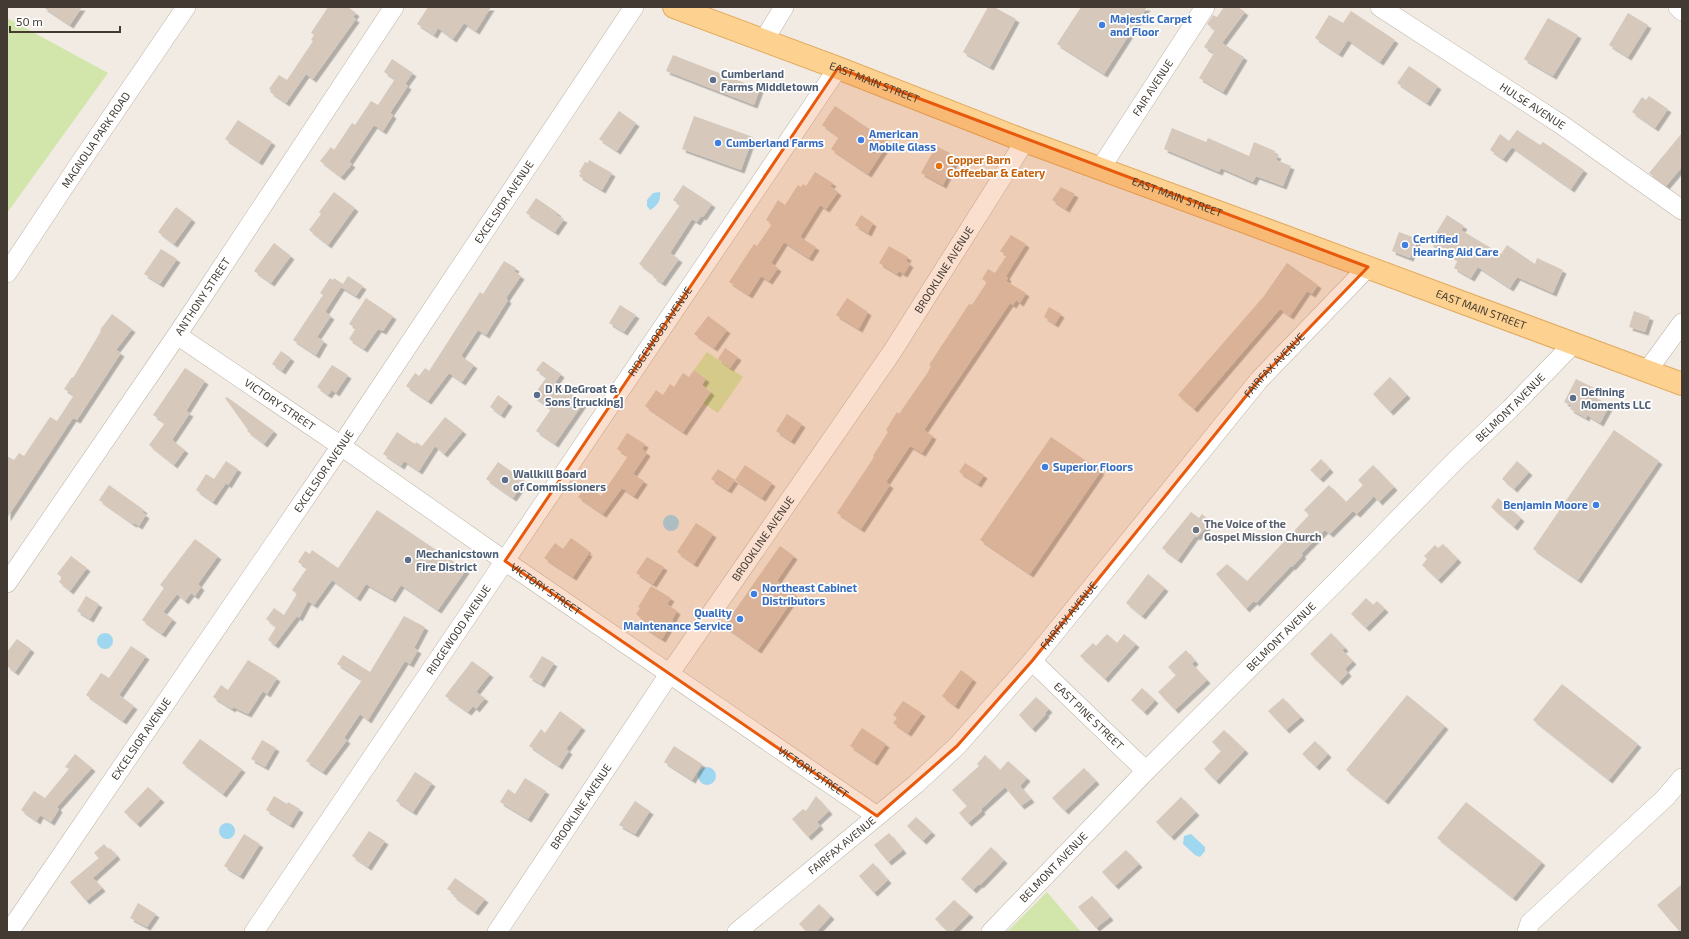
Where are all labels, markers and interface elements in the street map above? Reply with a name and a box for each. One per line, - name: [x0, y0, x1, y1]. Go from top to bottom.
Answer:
- scale bar: [10, 8, 120, 34]
- place label: Majestic Carpet and Floor: [1110, 12, 1192, 38]
- text: 50 m: [16, 14, 43, 28]
- marker: Majestic Carpet and Floor: [1097, 20, 1107, 30]
- street label: FAIR AVENUE: [1129, 57, 1175, 118]
- street label: EAST MAIN STREET: [828, 58, 922, 105]
- place label: Cumberland Farms Middletown: [721, 67, 819, 93]
- marker: Cumberland Farms Middletown: [708, 75, 718, 85]
- street label: HULSE AVENUE: [1498, 80, 1568, 132]
- street label: MAGNOLIA PARK ROAD: [58, 89, 132, 190]
- place label: American Mobile Glass: [869, 127, 936, 153]
- marker: American Mobile Glass: [856, 135, 866, 145]
- place label: Cumberland Farms: [726, 136, 824, 149]
- marker: Cumberland Farms: [713, 138, 723, 148]
- place label: Copper Barn Coffeebar & Eatery: [947, 153, 1046, 180]
- street label: EXCELSIOR AVENUE: [471, 158, 536, 246]
- marker: Copper Barn Coffeebar & Eatery: [934, 161, 944, 171]
- street label: EAST MAIN STREET: [1130, 174, 1225, 219]
- street label: BROOKLINE AVENUE: [911, 224, 976, 315]
- place label: Certified Hearing Aid Care: [1413, 232, 1499, 258]
- marker: Certified Hearing Aid Care: [1400, 240, 1410, 250]
- street label: ANTHONY STREET: [172, 254, 233, 337]
- street label: RIDGEWOOD AVENUE: [625, 284, 694, 378]
- street label: EAST MAIN STREET: [1434, 286, 1529, 332]
- street label: FAIRFAX AVENUE: [1241, 330, 1307, 400]
- street label: BELMONT AVENUE: [1472, 370, 1547, 444]
- street label: VICTORY STREET: [242, 376, 318, 433]
- place label: D K DeGroat & Sons [trucking]: [545, 382, 624, 409]
- place label: Defining Moments LLC: [1581, 385, 1651, 411]
- marker: D K DeGroat & Sons [trucking]: [532, 390, 542, 400]
- marker: Defining Moments LLC: [1568, 393, 1578, 403]
- street label: EXCELSIOR AVENUE: [291, 427, 356, 515]
- place label: Superior Floors: [1053, 460, 1133, 473]
- marker: Superior Floors: [1040, 462, 1050, 472]
- place label: Wallkill Board of Commissioners: [513, 467, 606, 493]
- marker: Wallkill Board of Commissioners: [500, 475, 510, 485]
- street label: BROOKLINE AVENUE: [729, 493, 796, 583]
- place label: Benjamin Moore: [1503, 498, 1588, 512]
- marker: Benjamin Moore: [1591, 500, 1601, 510]
- place label: The Voice of the Gospel Mission Church: [1204, 517, 1322, 543]
- marker: The Voice of the Gospel Mission Church: [1191, 525, 1201, 535]
- place label: Mechanicstown Fire District: [416, 547, 499, 573]
- marker: Mechanicstown Fire District: [403, 555, 413, 565]
- street label: VICTORY STREET: [508, 560, 585, 618]
- street label: FAIRFAX AVENUE: [1037, 579, 1100, 652]
- place label: Northeast Cabinet Distributors: [762, 581, 858, 607]
- street label: RIDGEWOOD AVENUE: [423, 582, 493, 677]
- marker: Northeast Cabinet Distributors: [749, 589, 759, 599]
- street label: BELMONT AVENUE: [1243, 599, 1318, 673]
- place label: Quality Maintenance Service: [623, 606, 733, 632]
- marker: Quality Maintenance Service: [735, 614, 745, 624]
- street label: EAST PINE STREET: [1052, 679, 1127, 752]
- street label: EXCELSIOR AVENUE: [108, 695, 173, 782]
- street label: VICTORY STREET: [776, 743, 852, 801]
- street label: BROOKLINE AVENUE: [547, 761, 614, 851]
- street label: FAIRFAX AVENUE: [805, 813, 878, 877]
- street label: BELMONT AVENUE: [1016, 829, 1090, 905]

